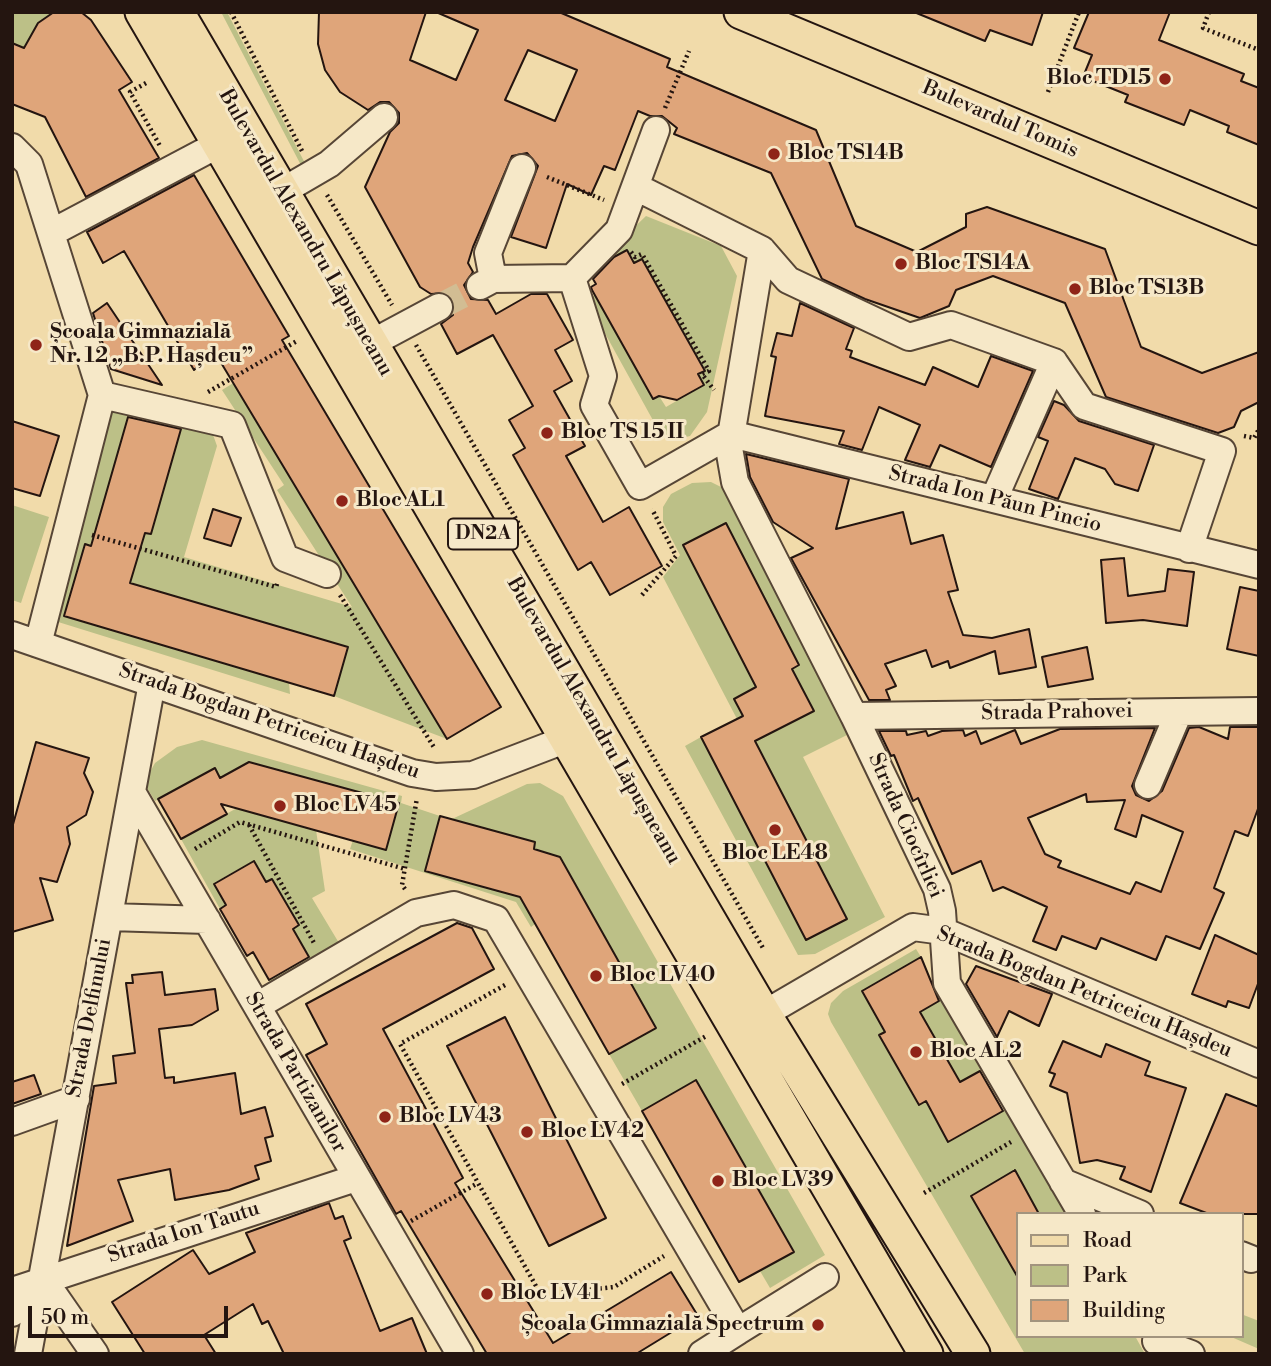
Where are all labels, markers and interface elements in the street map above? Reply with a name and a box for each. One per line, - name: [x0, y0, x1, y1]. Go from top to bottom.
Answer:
- place label: Bloc TD15: [1047, 66, 1151, 92]
- marker: Bloc TD15: [1157, 71, 1173, 87]
- street label: Bulevardul Tomis: [918, 76, 1082, 164]
- street label: Bulevardul Alexandru Lăpușneanu: [212, 85, 398, 381]
- place label: Bloc TS14B: [788, 141, 904, 167]
- marker: Bloc TS14B: [766, 146, 782, 162]
- place label: Bloc TS14A: [915, 251, 1030, 277]
- marker: Bloc TS14A: [893, 256, 909, 272]
- place label: Bloc TS13B: [1089, 276, 1204, 302]
- marker: Bloc TS13B: [1067, 281, 1083, 297]
- place label: Școala Gimnazială Nr. 12 „B.P. Hașdeu”: [50, 320, 253, 370]
- marker: Școala Gimnazială Nr. 12 „B.P. Hașdeu”: [28, 337, 44, 353]
- place label: Bloc TS 15 II: [561, 420, 684, 446]
- marker: Bloc TS 15 II: [539, 425, 555, 441]
- street label: Strada Ion Păun Pincio: [886, 461, 1104, 539]
- place label: Bloc AL1: [356, 488, 445, 514]
- marker: Bloc AL1: [334, 493, 350, 509]
- road number: DN2A: [448, 519, 518, 550]
- street label: Bulevardul Alexandru Lăpușneanu: [500, 573, 686, 869]
- street label: Strada Bogdan Petriceicu Hașdeu: [115, 659, 423, 785]
- street label: Strada Prahovei: [981, 699, 1133, 727]
- street label: Strada Ciocîrliei: [862, 750, 948, 902]
- place label: Bloc LV45: [294, 793, 397, 819]
- marker: Bloc LV45: [272, 798, 288, 814]
- marker: Bloc LE48: [767, 822, 783, 838]
- place label: Bloc LE48: [722, 841, 828, 867]
- street label: Strada Bogdan Petriceicu Hașdeu: [933, 922, 1235, 1064]
- street label: Strada Delfinului: [62, 936, 118, 1100]
- place label: Bloc LV40: [610, 963, 715, 989]
- marker: Bloc LV40: [588, 968, 604, 984]
- street label: Strada Partizanilor: [239, 988, 351, 1158]
- place label: Bloc AL2: [930, 1039, 1022, 1065]
- marker: Bloc AL2: [908, 1044, 924, 1060]
- place label: Bloc LV43: [399, 1104, 502, 1130]
- marker: Bloc LV43: [377, 1109, 393, 1125]
- place label: Bloc LV42: [541, 1119, 644, 1145]
- marker: Bloc LV42: [519, 1124, 535, 1140]
- place label: Bloc LV39: [732, 1168, 834, 1194]
- marker: Bloc LV39: [710, 1173, 726, 1189]
- street label: Strada Ion Tautu: [105, 1197, 263, 1269]
- legend: [1016, 1212, 1243, 1338]
- text: Road: [1083, 1228, 1132, 1254]
- text: Park: [1083, 1263, 1127, 1289]
- place label: Bloc LV41: [501, 1281, 601, 1307]
- marker: Bloc LV41: [479, 1286, 495, 1302]
- scale bar: [32, 1292, 231, 1336]
- text: Building: [1083, 1298, 1165, 1324]
- text: 50 m: [41, 1305, 89, 1331]
- place label: Școala Gimnazială Spectrum: [521, 1312, 804, 1338]
- marker: Școala Gimnazială Spectrum: [810, 1317, 826, 1333]

